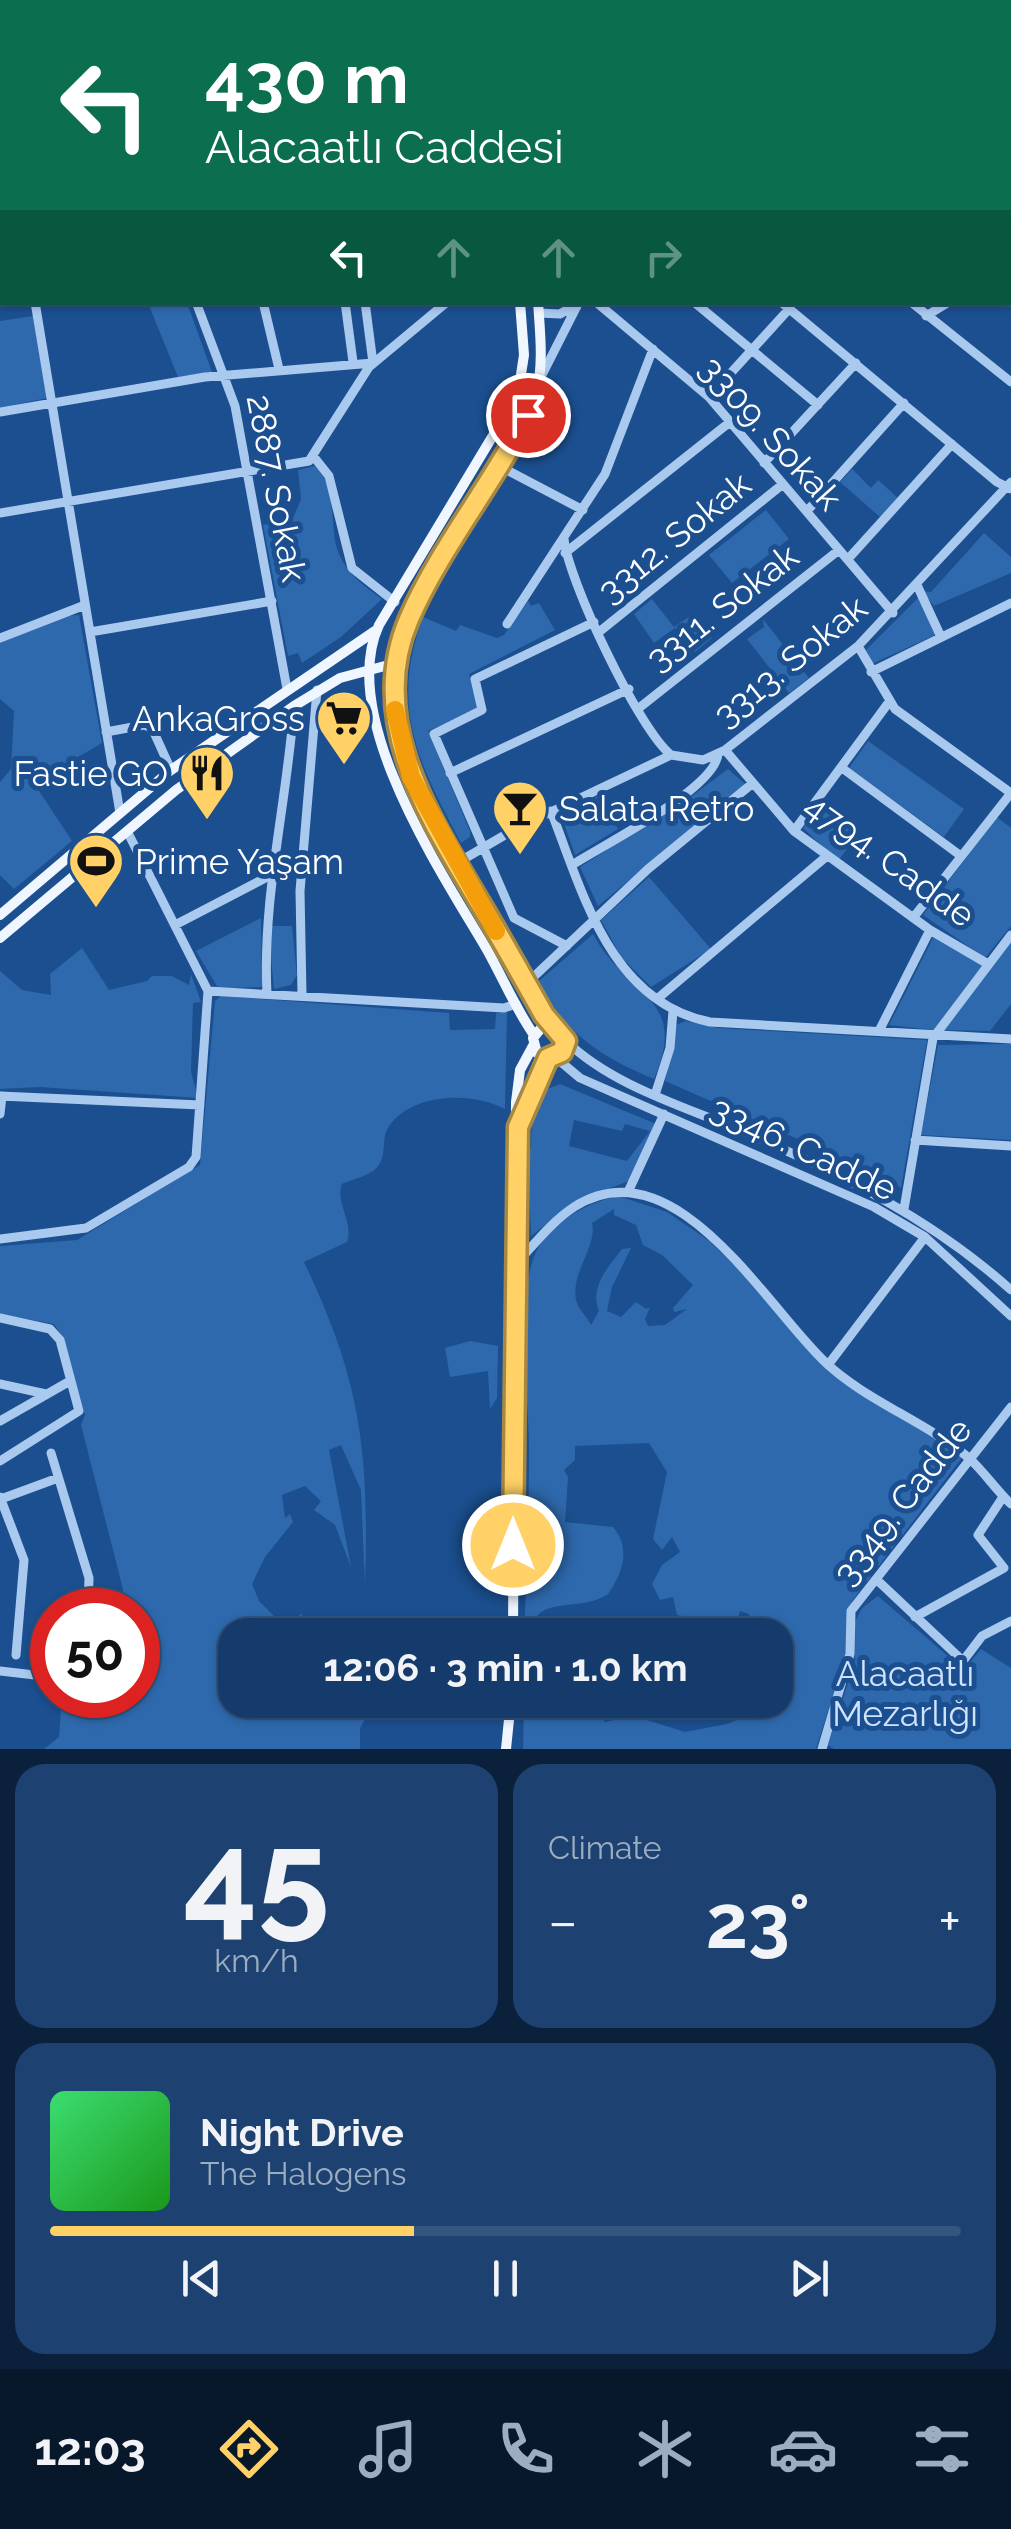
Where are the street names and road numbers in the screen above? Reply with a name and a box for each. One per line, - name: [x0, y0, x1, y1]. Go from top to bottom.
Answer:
- street label: 3309. Sokak: [691, 348, 851, 519]
- street label: 2887. Sokak: [239, 391, 315, 586]
- street label: 3312. Sokak: [589, 463, 759, 611]
- street label: 3311. Sokak: [638, 535, 806, 679]
- street label: 3313. Sokak: [705, 587, 875, 735]
- street label: 4794. Cadde: [797, 785, 983, 935]
- street label: 3346. Cadde: [705, 1087, 903, 1209]
- street label: 3349. Cadde: [824, 1410, 980, 1592]

